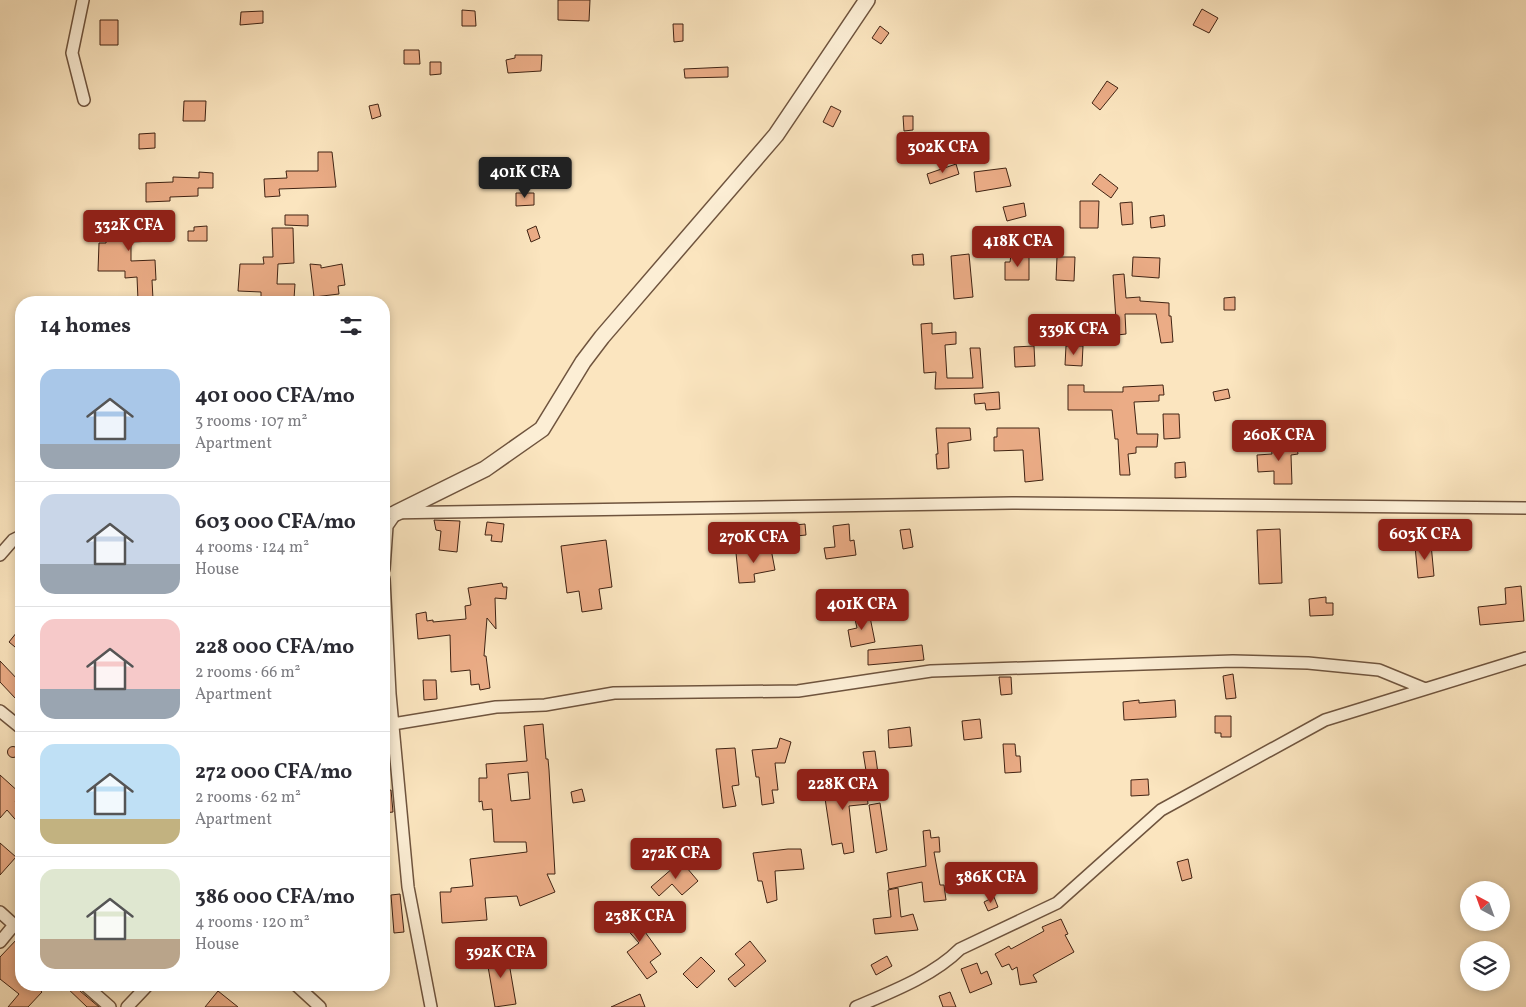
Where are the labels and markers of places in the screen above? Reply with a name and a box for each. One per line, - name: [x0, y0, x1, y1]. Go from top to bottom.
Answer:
- pin: 302K CFA: [891, 132, 995, 174]
- pin: 401K CFA: [473, 156, 577, 199]
- pin: 332K CFA: [77, 210, 181, 252]
- pin: 418K CFA: [966, 226, 1070, 268]
- pin: 339K CFA: [1022, 314, 1126, 356]
- pin: 260K CFA: [1227, 420, 1331, 462]
- pin: 603K CFA: [1373, 518, 1477, 561]
- pin: 270K CFA: [702, 522, 806, 564]
- pin: 401K CFA: [810, 588, 914, 631]
- pin: 228K CFA: [791, 768, 895, 811]
- pin: 272K CFA: [624, 838, 728, 880]
- pin: 386K CFA: [939, 862, 1043, 904]
- pin: 238K CFA: [588, 900, 692, 943]
- pin: 392K CFA: [449, 936, 553, 979]

